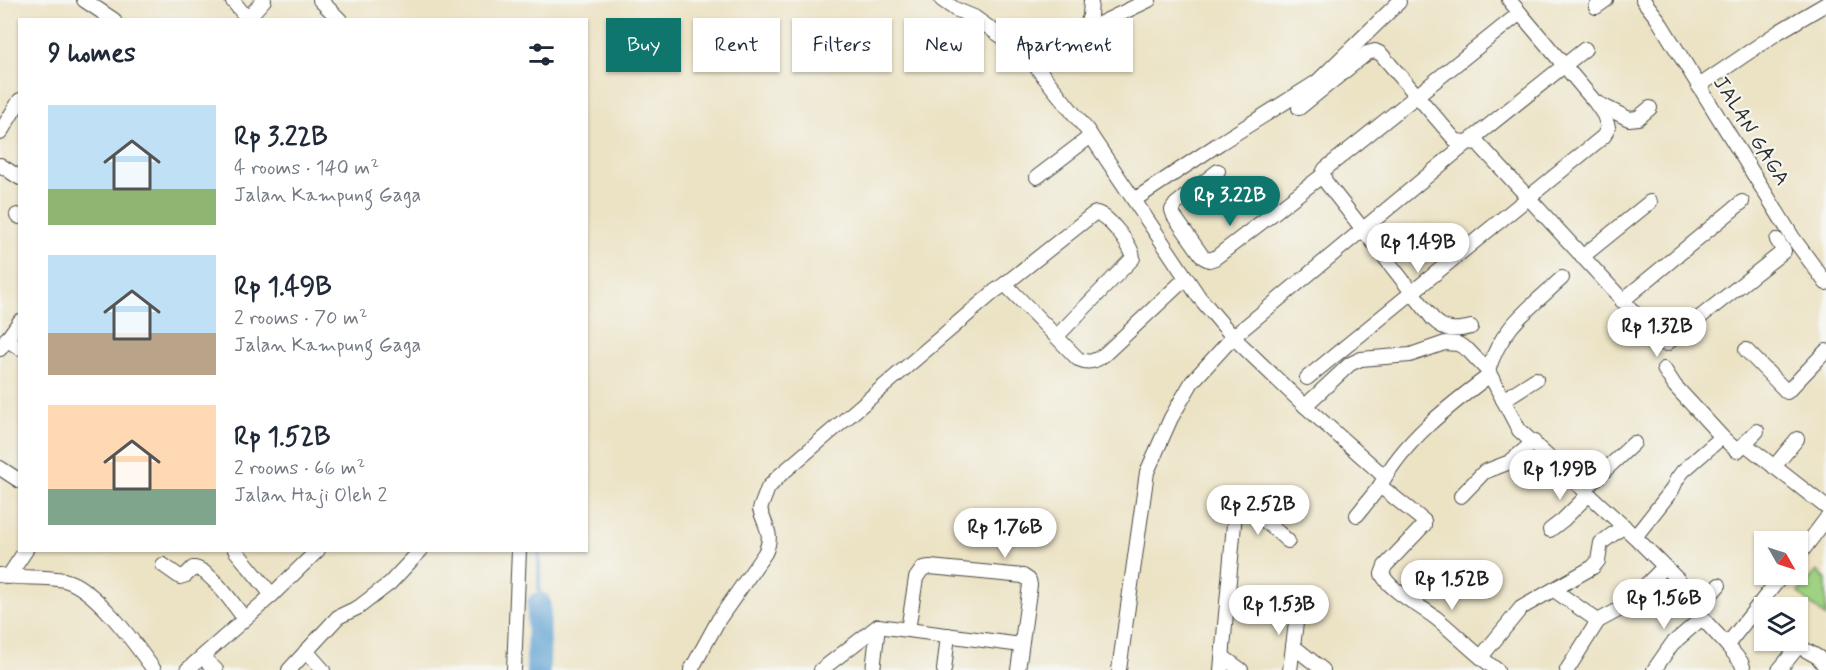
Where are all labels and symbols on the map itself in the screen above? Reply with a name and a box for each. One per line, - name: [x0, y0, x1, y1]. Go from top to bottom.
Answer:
- street label: JALAN GAGA: [1706, 71, 1796, 191]
- pin: Rp 3.22B: [1168, 176, 1292, 227]
- pin: Rp 1.49B: [1356, 223, 1480, 274]
- pin: Rp 1.32B: [1595, 307, 1719, 358]
- pin: Rp 1.99B: [1498, 450, 1622, 501]
- pin: Rp 2.52B: [1196, 485, 1320, 536]
- pin: Rp 1.76B: [943, 508, 1067, 559]
- north arrow: [1754, 531, 1808, 585]
- pin: Rp 1.52B: [1390, 560, 1514, 611]
- pin: Rp 1.56B: [1602, 579, 1726, 630]
- pin: Rp 1.53B: [1217, 585, 1341, 636]

